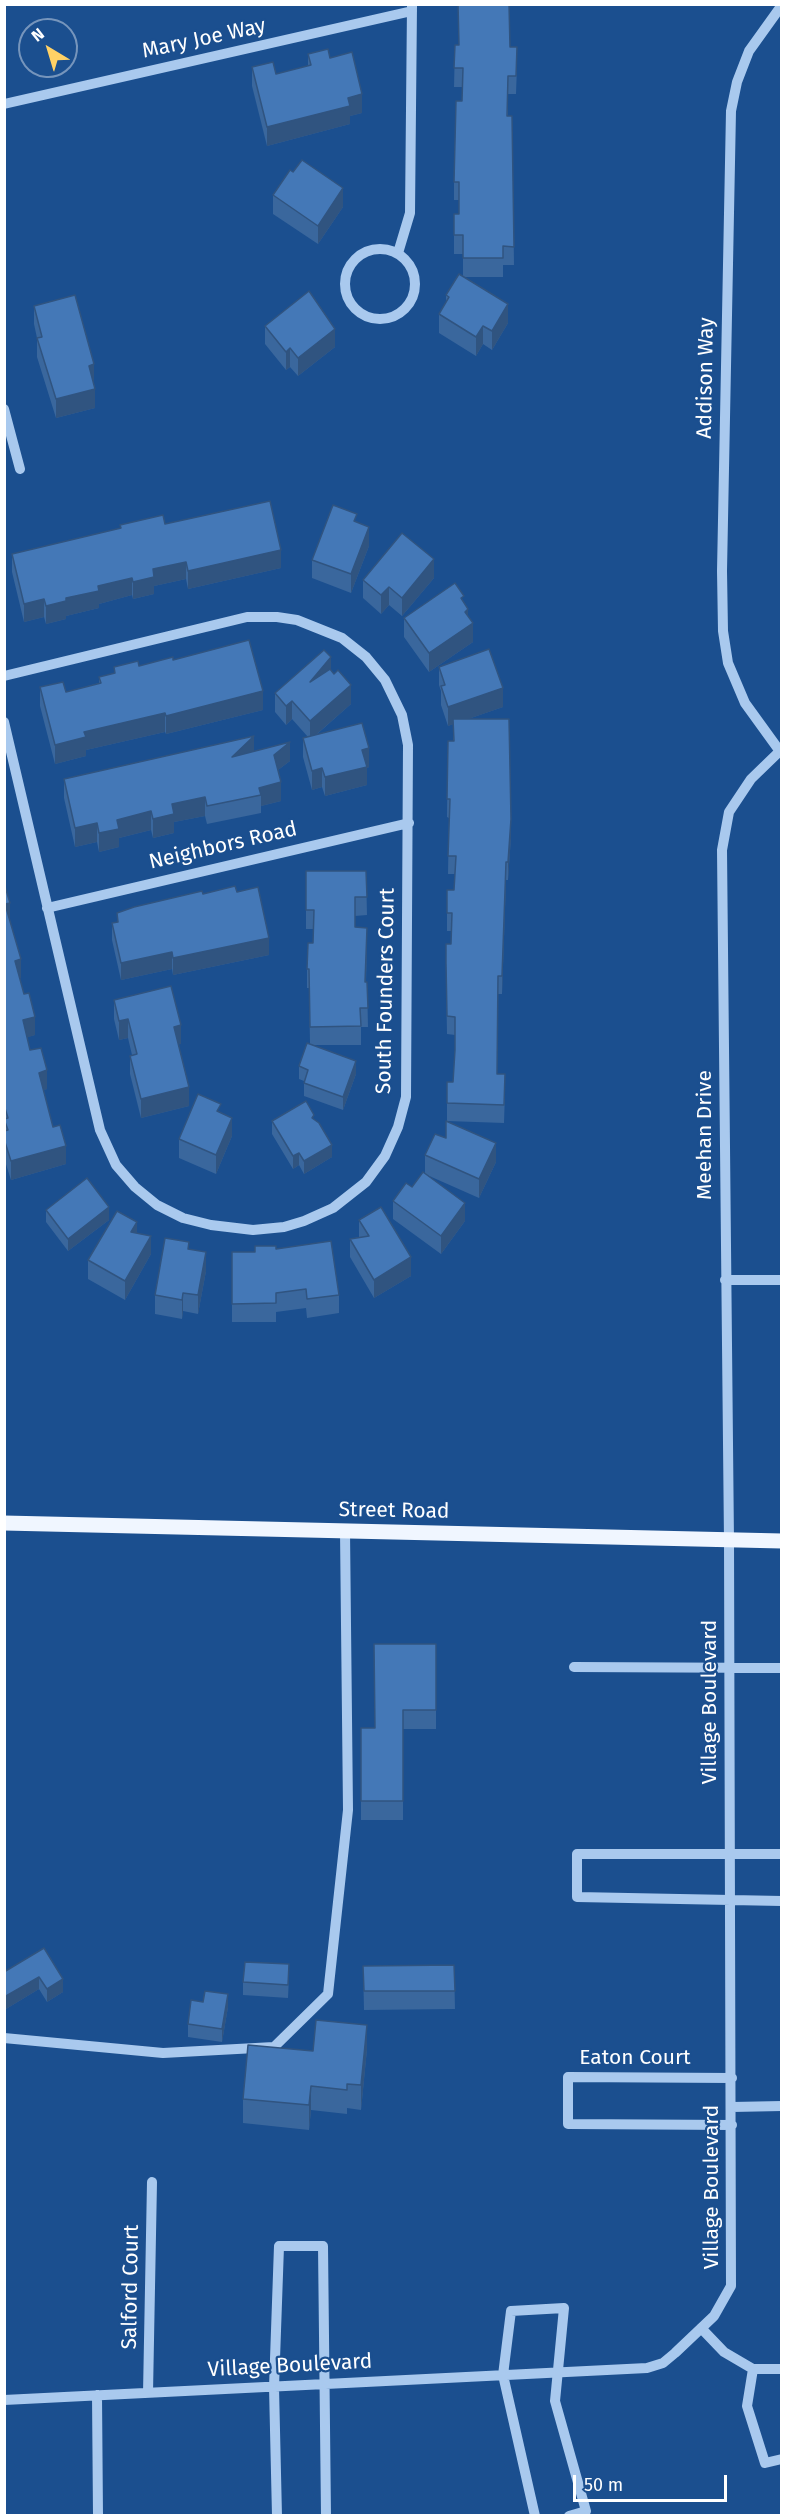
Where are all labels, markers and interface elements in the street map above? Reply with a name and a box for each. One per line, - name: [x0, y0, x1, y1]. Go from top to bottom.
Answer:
- street label: Mary Joe Way: [140, 14, 268, 64]
- north arrow: [18, 18, 78, 78]
- text: N: [28, 24, 48, 46]
- street label: Addison Way: [692, 317, 720, 439]
- street label: Neighbors Road: [146, 817, 300, 875]
- street label: South Founders Court: [372, 888, 400, 1094]
- street label: Meehan Drive: [692, 1070, 718, 1200]
- street label: Street Road: [338, 1497, 450, 1525]
- street label: Village Boulevard: [697, 1620, 723, 1784]
- street label: Eaton Court: [579, 2045, 691, 2071]
- street label: Village Boulevard: [699, 2105, 725, 2269]
- street label: Salford Court: [117, 2224, 145, 2350]
- street label: Village Boulevard: [207, 2349, 373, 2383]
- scale bar: [576, 2463, 730, 2501]
- text: 50 m: [584, 2474, 623, 2496]

